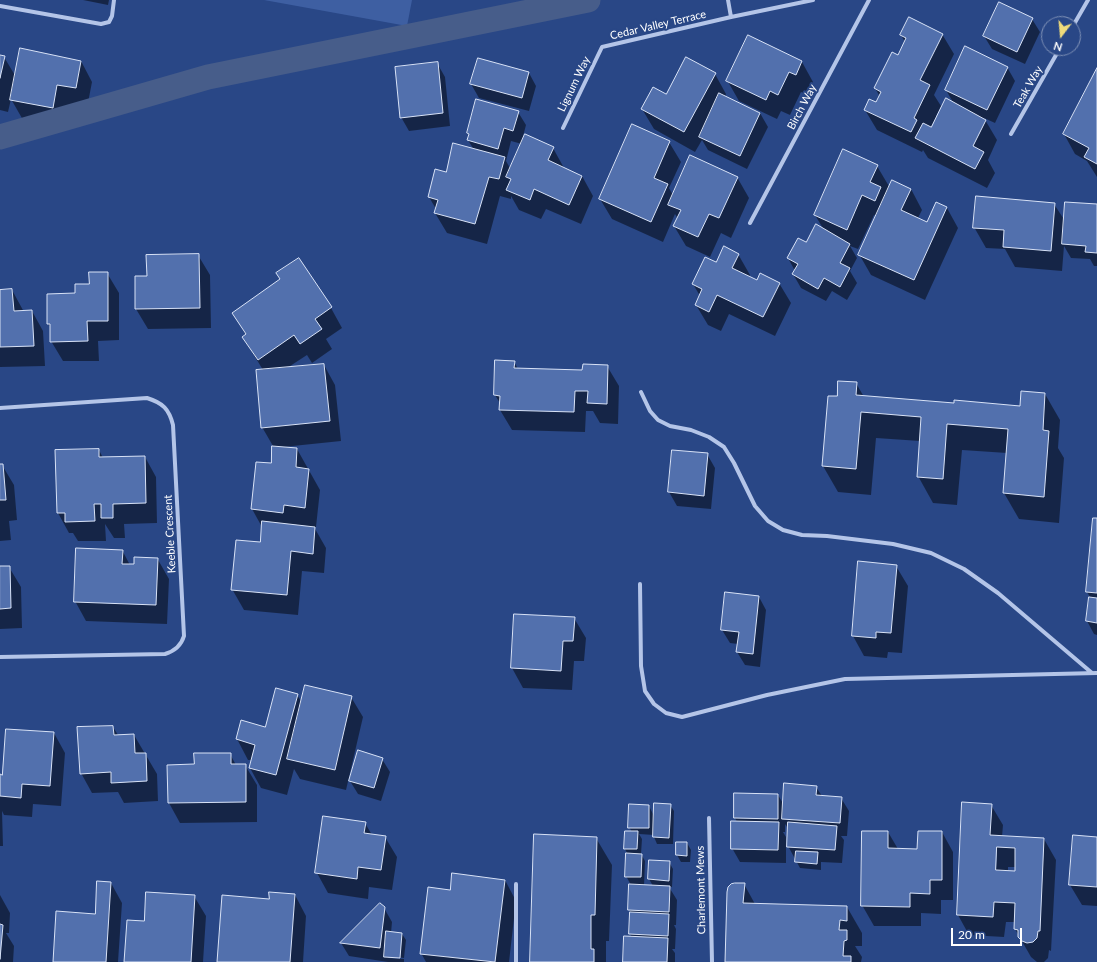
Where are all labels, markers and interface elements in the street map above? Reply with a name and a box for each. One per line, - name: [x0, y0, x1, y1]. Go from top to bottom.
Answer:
- street label: Cedar Valley Terrace: [609, 8, 707, 42]
- north arrow: [1041, 16, 1081, 56]
- text: N: [1052, 40, 1064, 54]
- street label: Lignum Way: [555, 54, 593, 114]
- street label: Teak Way: [1011, 64, 1045, 110]
- street label: Birch Way: [785, 82, 819, 132]
- street label: Keeble Crescent: [161, 494, 179, 574]
- street label: Charlemont Mews: [694, 846, 708, 934]
- scale bar: [953, 920, 1024, 946]
- text: 20 m: [958, 927, 985, 942]

